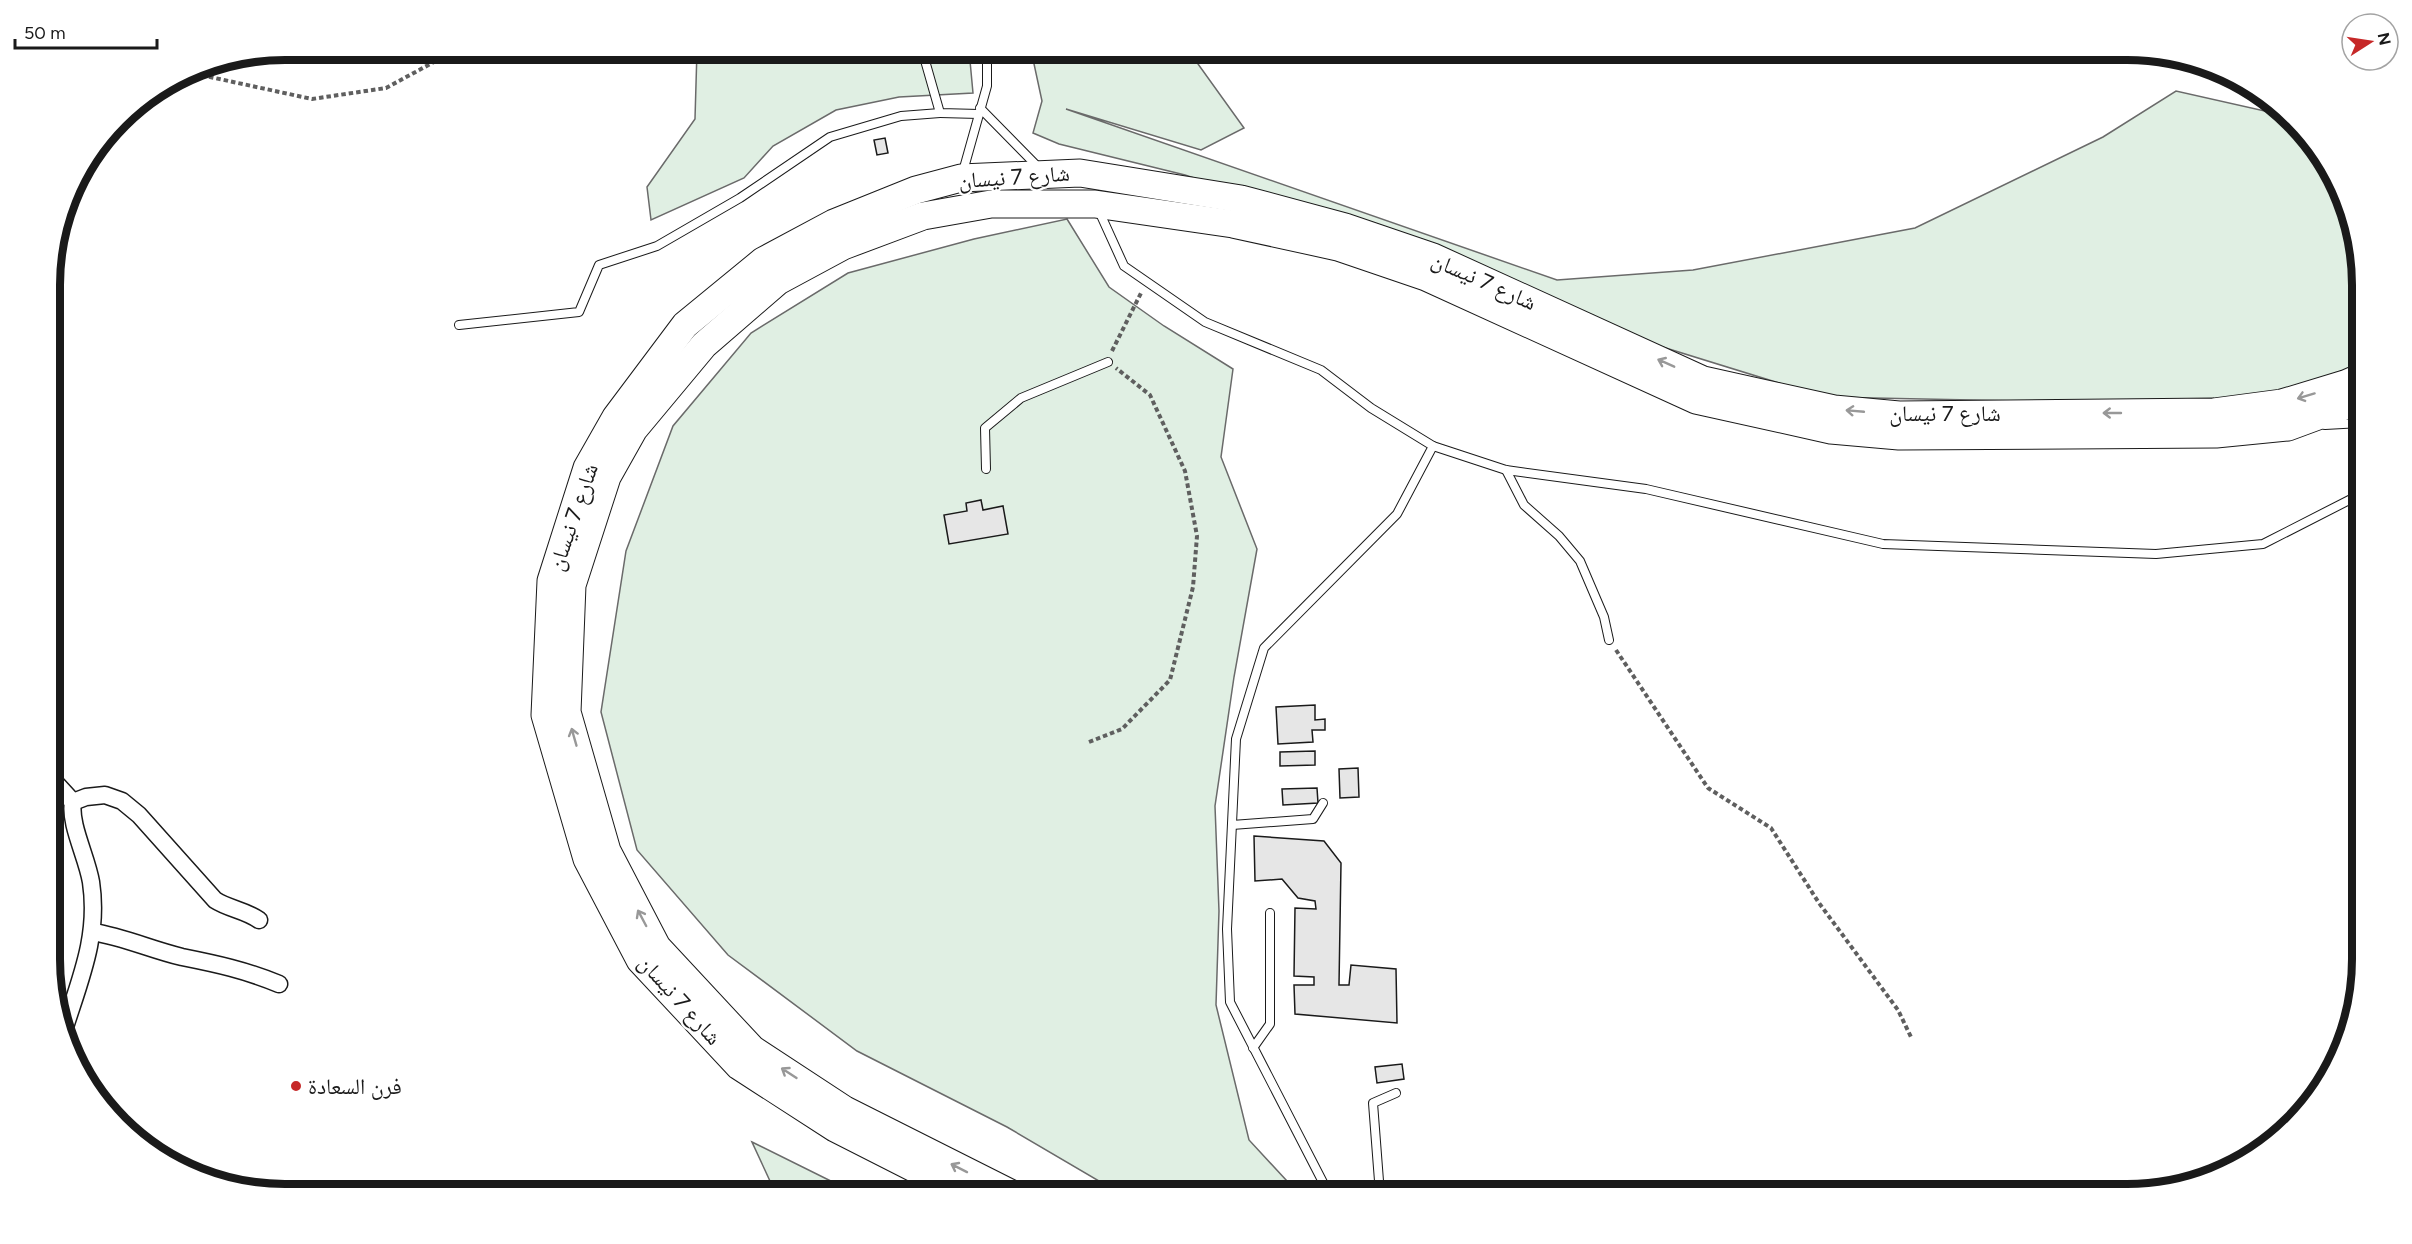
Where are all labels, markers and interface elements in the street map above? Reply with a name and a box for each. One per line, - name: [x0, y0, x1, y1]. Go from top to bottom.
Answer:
- scale bar: [15, 12, 158, 50]
- north arrow: [2340, 12, 2400, 72]
- text: 50 m: [24, 22, 66, 44]
- text: N: [2374, 31, 2395, 47]
- street label: شارع 7 نيسان: [957, 160, 1071, 194]
- street label: شارع 7 نيسان: [1428, 246, 1540, 316]
- one-way arrow: [1658, 357, 1676, 369]
- one-way arrow: [2297, 391, 2316, 402]
- street label: شارع 7 نيسان: [1889, 400, 2001, 427]
- one-way arrow: [1845, 405, 1865, 416]
- one-way arrow: [2103, 407, 2123, 419]
- street label: شارع 7 نيسان: [542, 460, 604, 574]
- one-way arrow: [568, 728, 579, 747]
- one-way arrow: [636, 910, 647, 928]
- street label: شارع 7 نيسان: [633, 950, 727, 1050]
- one-way arrow: [781, 1067, 798, 1079]
- place label: فرن السعادة: [308, 1073, 402, 1100]
- marker: فرن السعادة: [289, 1079, 303, 1093]
- one-way arrow: [951, 1162, 969, 1173]

